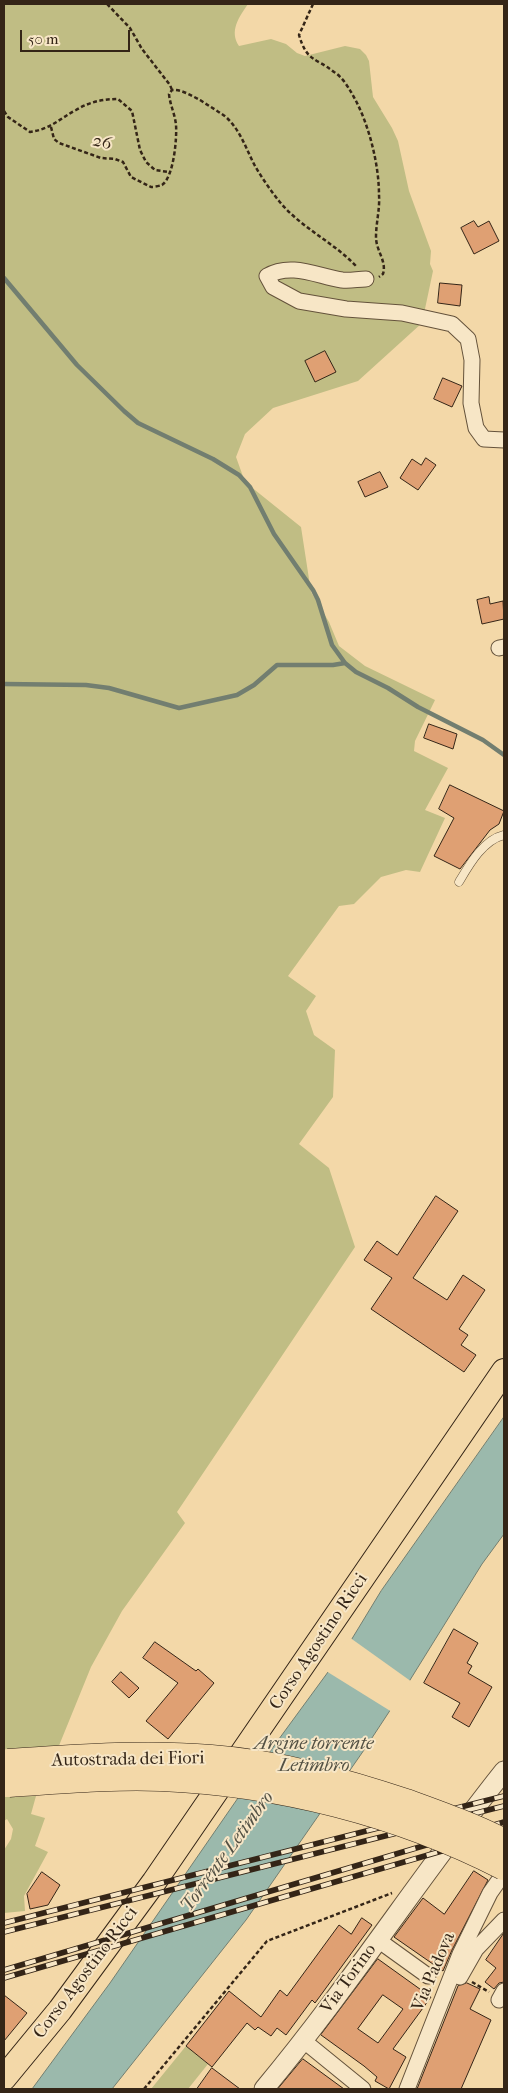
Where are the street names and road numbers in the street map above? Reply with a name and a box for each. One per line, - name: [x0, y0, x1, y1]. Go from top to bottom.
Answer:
- street label: 26: [90, 130, 114, 156]
- street label: Corso Agostino Ricci: [265, 1570, 373, 1714]
- street label: Autostrada dei Fiori: [51, 1748, 205, 1772]
- street label: Corso Agostino Ricci: [29, 1903, 143, 2043]
- street label: Via Padova: [408, 1929, 460, 2015]
- street label: Via Torino: [316, 1940, 382, 2018]

